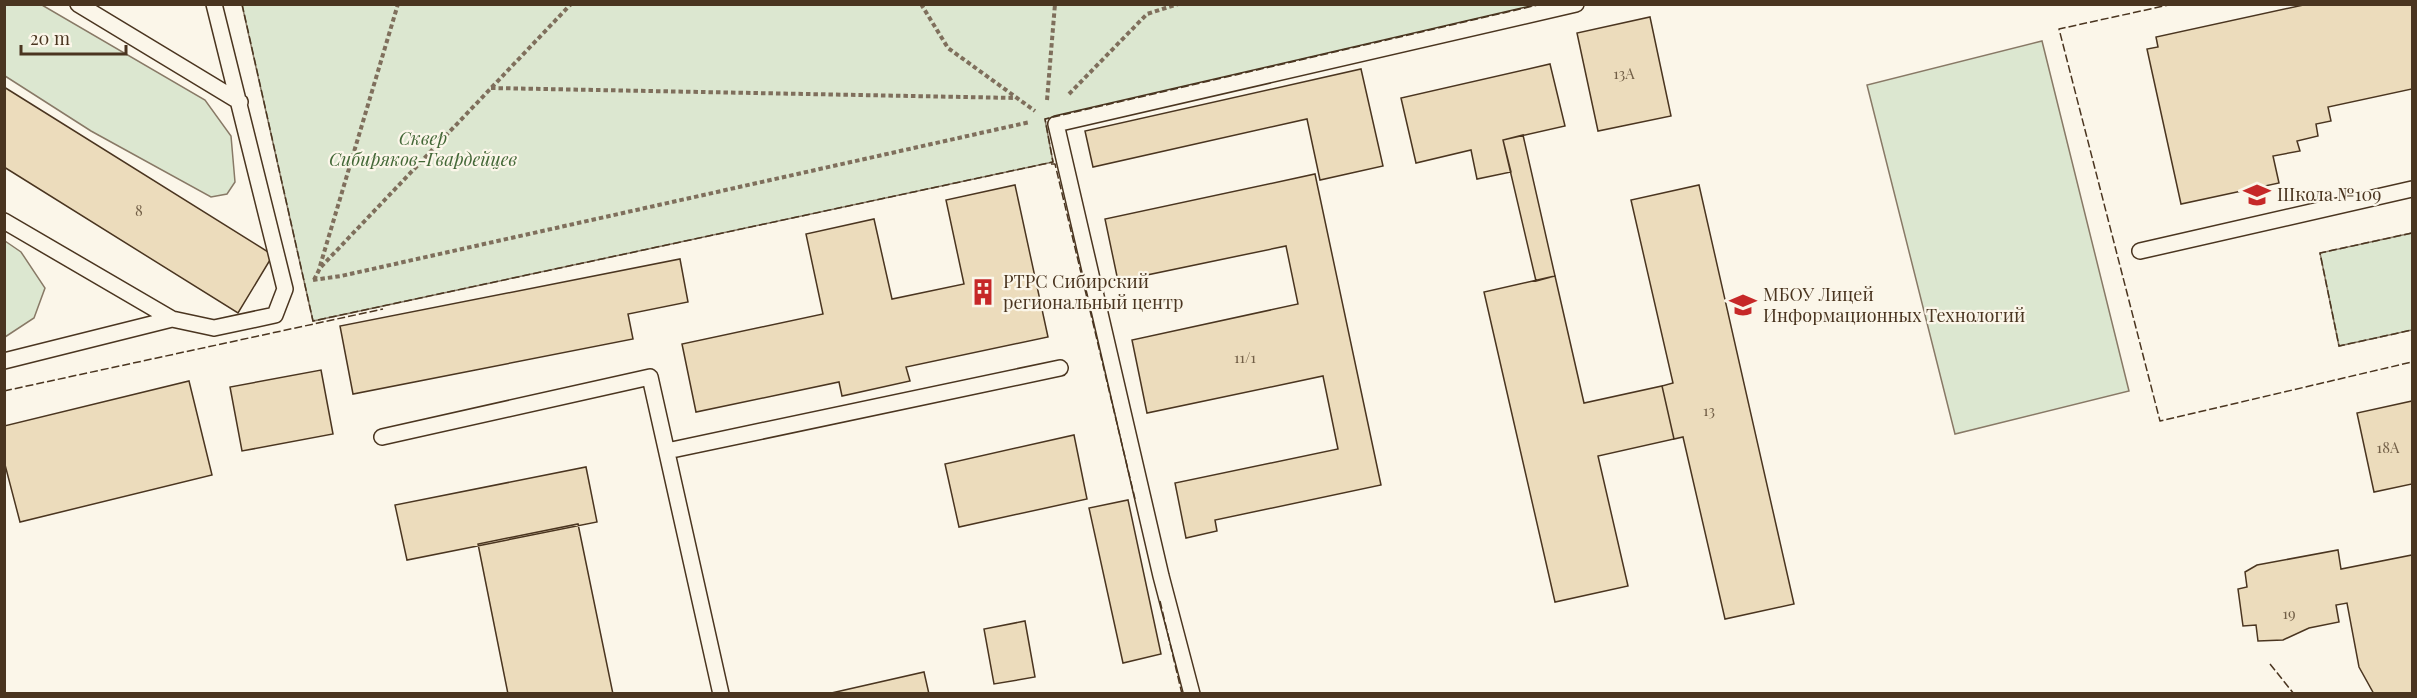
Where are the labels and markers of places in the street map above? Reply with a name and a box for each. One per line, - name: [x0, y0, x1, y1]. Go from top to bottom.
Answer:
- school or university icon: Школа №109: [2242, 180, 2272, 210]
- place label: Школа №109: [2277, 182, 2381, 206]
- place label: РТРС Сибирский региональный центр: [1003, 269, 1184, 314]
- building icon: РТРС Сибирский региональный центр: [968, 277, 998, 307]
- place label: МБОУ Лицей Информационных Технологий: [1763, 282, 2025, 327]
- school or university icon: МБОУ Лицей Информационных Технологий: [1728, 290, 1758, 320]

